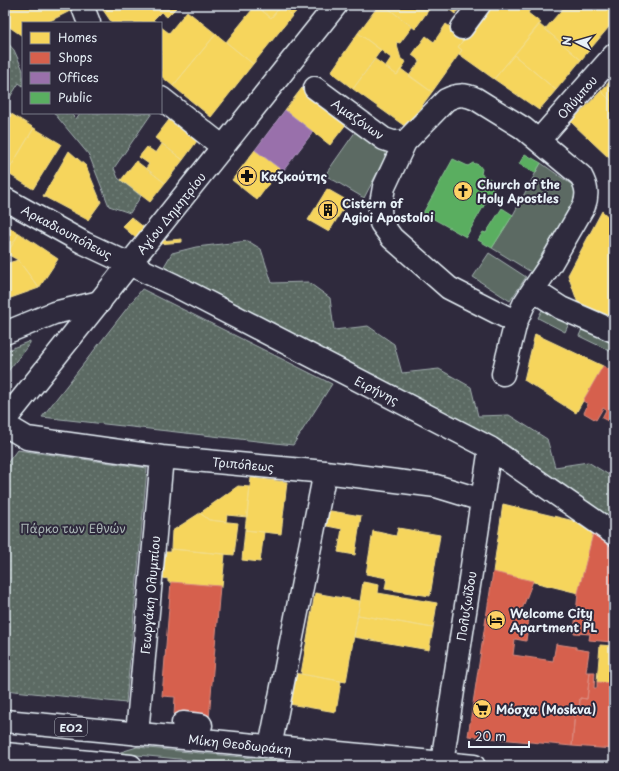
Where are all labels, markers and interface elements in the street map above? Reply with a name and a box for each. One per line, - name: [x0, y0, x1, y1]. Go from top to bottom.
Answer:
- legend: [22, 22, 162, 114]
- north arrow: [557, 22, 597, 62]
- text: Homes: [58, 28, 97, 46]
- text: N: [558, 36, 575, 46]
- text: Shops: [58, 48, 93, 66]
- text: Offices: [58, 68, 99, 86]
- street label: Ολύμπου: [553, 71, 601, 123]
- text: Public: [58, 88, 92, 106]
- street label: Αμαζόνων: [328, 94, 388, 144]
- pharmacy icon: Καζκούτης: [236, 165, 258, 187]
- place label: Καζκούτης: [261, 167, 327, 185]
- street label: Αγίου Δημητρίου: [132, 168, 210, 258]
- place label: Church of the Holy Apostles: [477, 175, 560, 207]
- church icon: Church of the Holy Apostles: [452, 180, 474, 202]
- place label: Cistern of Agioi Apostoloi: [342, 194, 434, 226]
- building icon: Cistern of Agioi Apostoloi: [317, 199, 339, 221]
- street label: Αρκαδιουπόλεως: [18, 200, 116, 264]
- street label: Ειρήνης: [352, 371, 402, 409]
- street label: Τριπόλεως: [211, 452, 275, 476]
- park label: Πάρκο των Εθνών: [20, 519, 126, 537]
- street label: Γεωργάκη Ολυμπίου: [136, 535, 164, 655]
- street label: Πολυζωΐδου: [452, 570, 480, 642]
- place label: Welcome City Apartment PL: [510, 604, 598, 636]
- hotel icon: Welcome City Apartment PL: [485, 609, 507, 631]
- supermarket icon: Μόσχα (Moskva): [471, 698, 493, 720]
- place label: Μόσχα (Moskva): [496, 700, 596, 718]
- road number: ΕΟ2: [55, 718, 87, 736]
- scale bar: [469, 723, 529, 749]
- text: 20 m: [475, 727, 506, 745]
- street label: Μίκη Θεοδωράκη: [187, 730, 293, 758]

